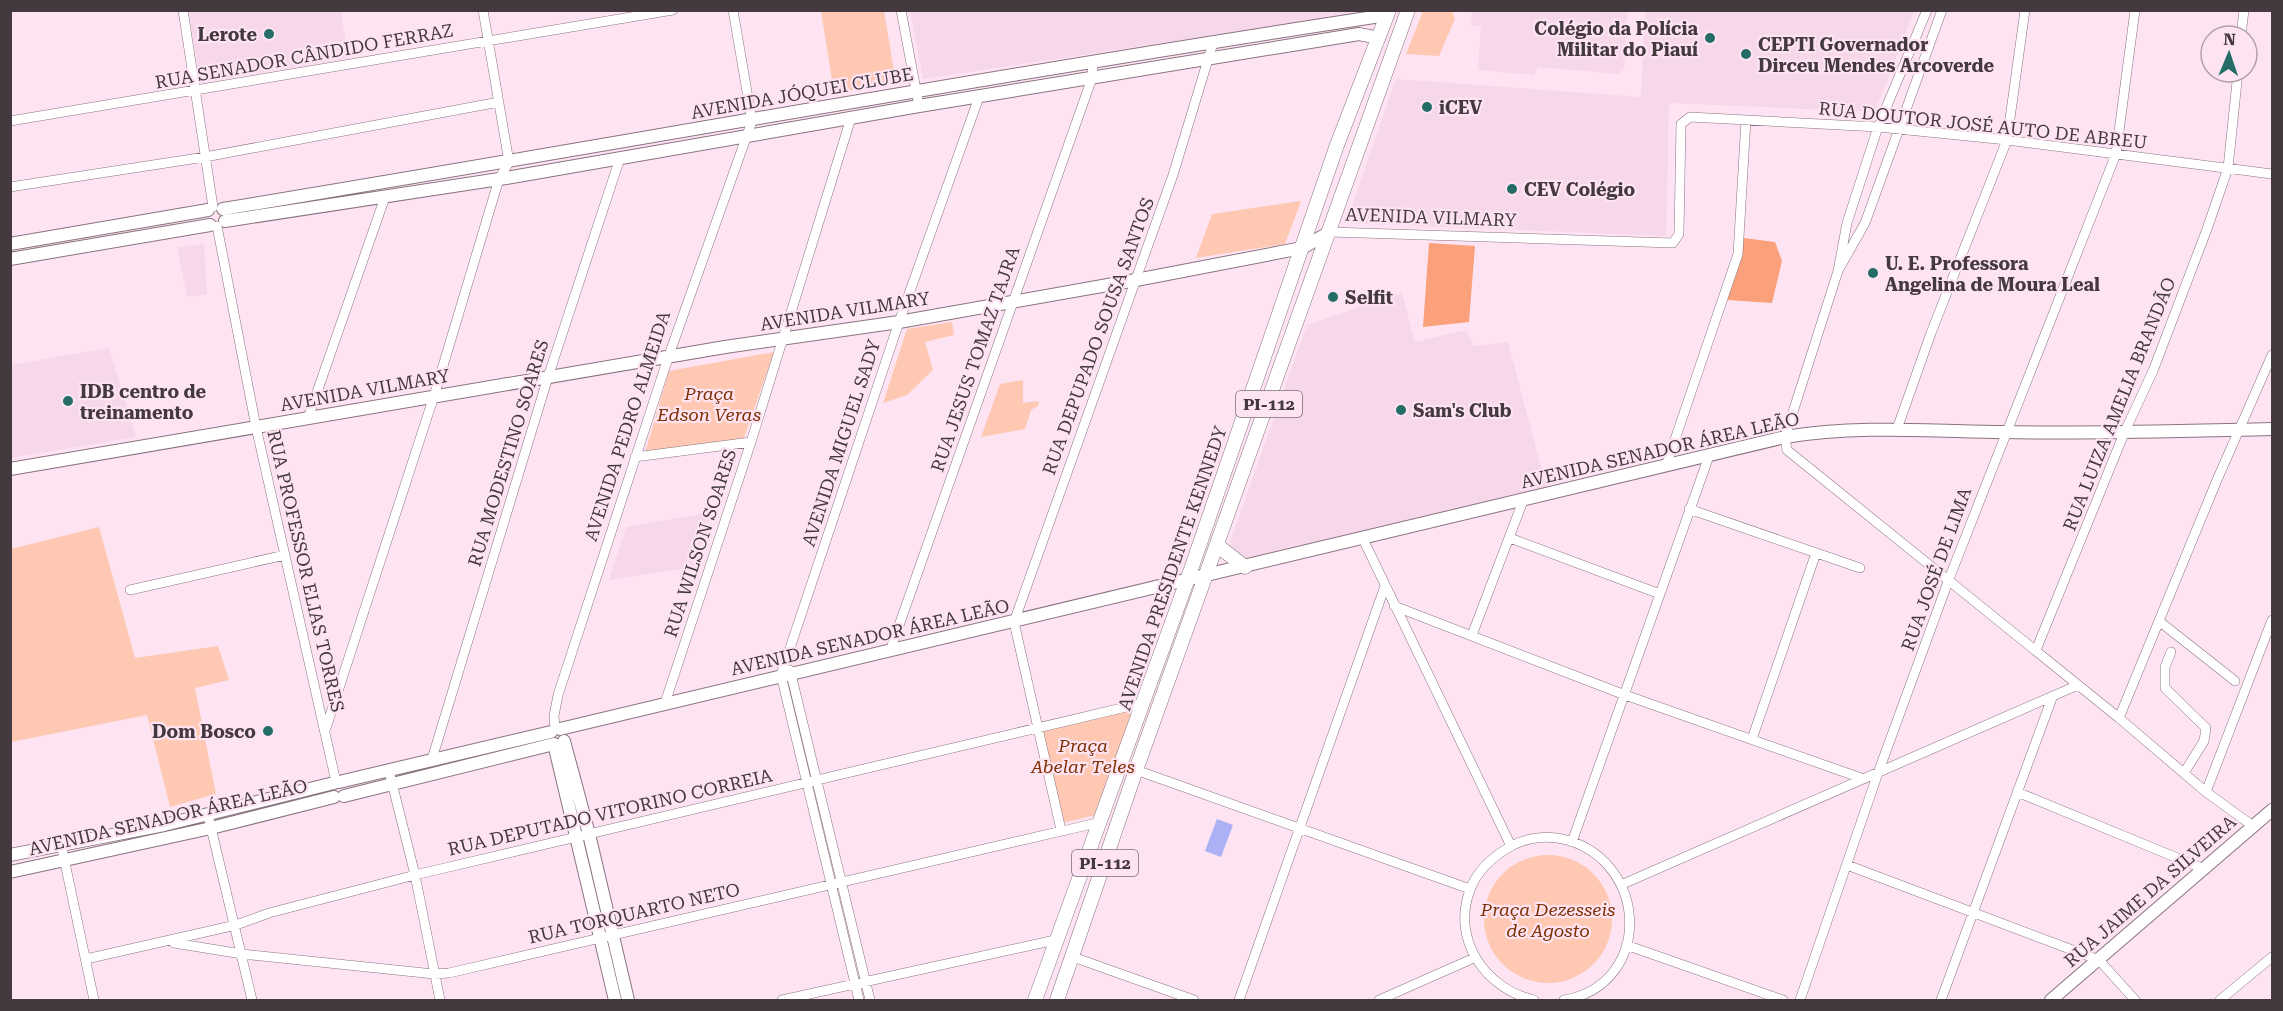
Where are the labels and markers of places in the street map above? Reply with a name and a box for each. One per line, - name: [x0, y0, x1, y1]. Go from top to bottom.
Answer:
- place label: Colégio da Polícia Militar do Piauí: [1534, 18, 1698, 60]
- place label: Lerote: [197, 24, 257, 45]
- marker: Lerote: [262, 27, 276, 41]
- marker: Colégio da Polícia Militar do Piauí: [1703, 31, 1717, 45]
- place label: CEPTI Governador Dirceu Mendes Arcoverde: [1758, 34, 1995, 76]
- marker: CEPTI Governador Dirceu Mendes Arcoverde: [1739, 47, 1753, 61]
- place label: iCEV: [1439, 97, 1482, 118]
- marker: iCEV: [1420, 100, 1434, 114]
- place label: CEV Colégio: [1524, 179, 1636, 200]
- marker: CEV Colégio: [1505, 182, 1519, 196]
- place label: U. E. Professora Angelina de Moura Leal: [1885, 253, 2100, 295]
- marker: U. E. Professora Angelina de Moura Leal: [1866, 266, 1880, 280]
- place label: Selfit: [1345, 287, 1393, 308]
- marker: Selfit: [1326, 290, 1340, 304]
- place label: IDB centro de treinamento: [80, 381, 207, 423]
- marker: IDB centro de treinamento: [61, 394, 75, 408]
- place label: Sam's Club: [1413, 400, 1512, 421]
- marker: Sam's Club: [1394, 403, 1408, 417]
- place label: Dom Bosco: [152, 721, 256, 742]
- marker: Dom Bosco: [261, 724, 275, 738]

